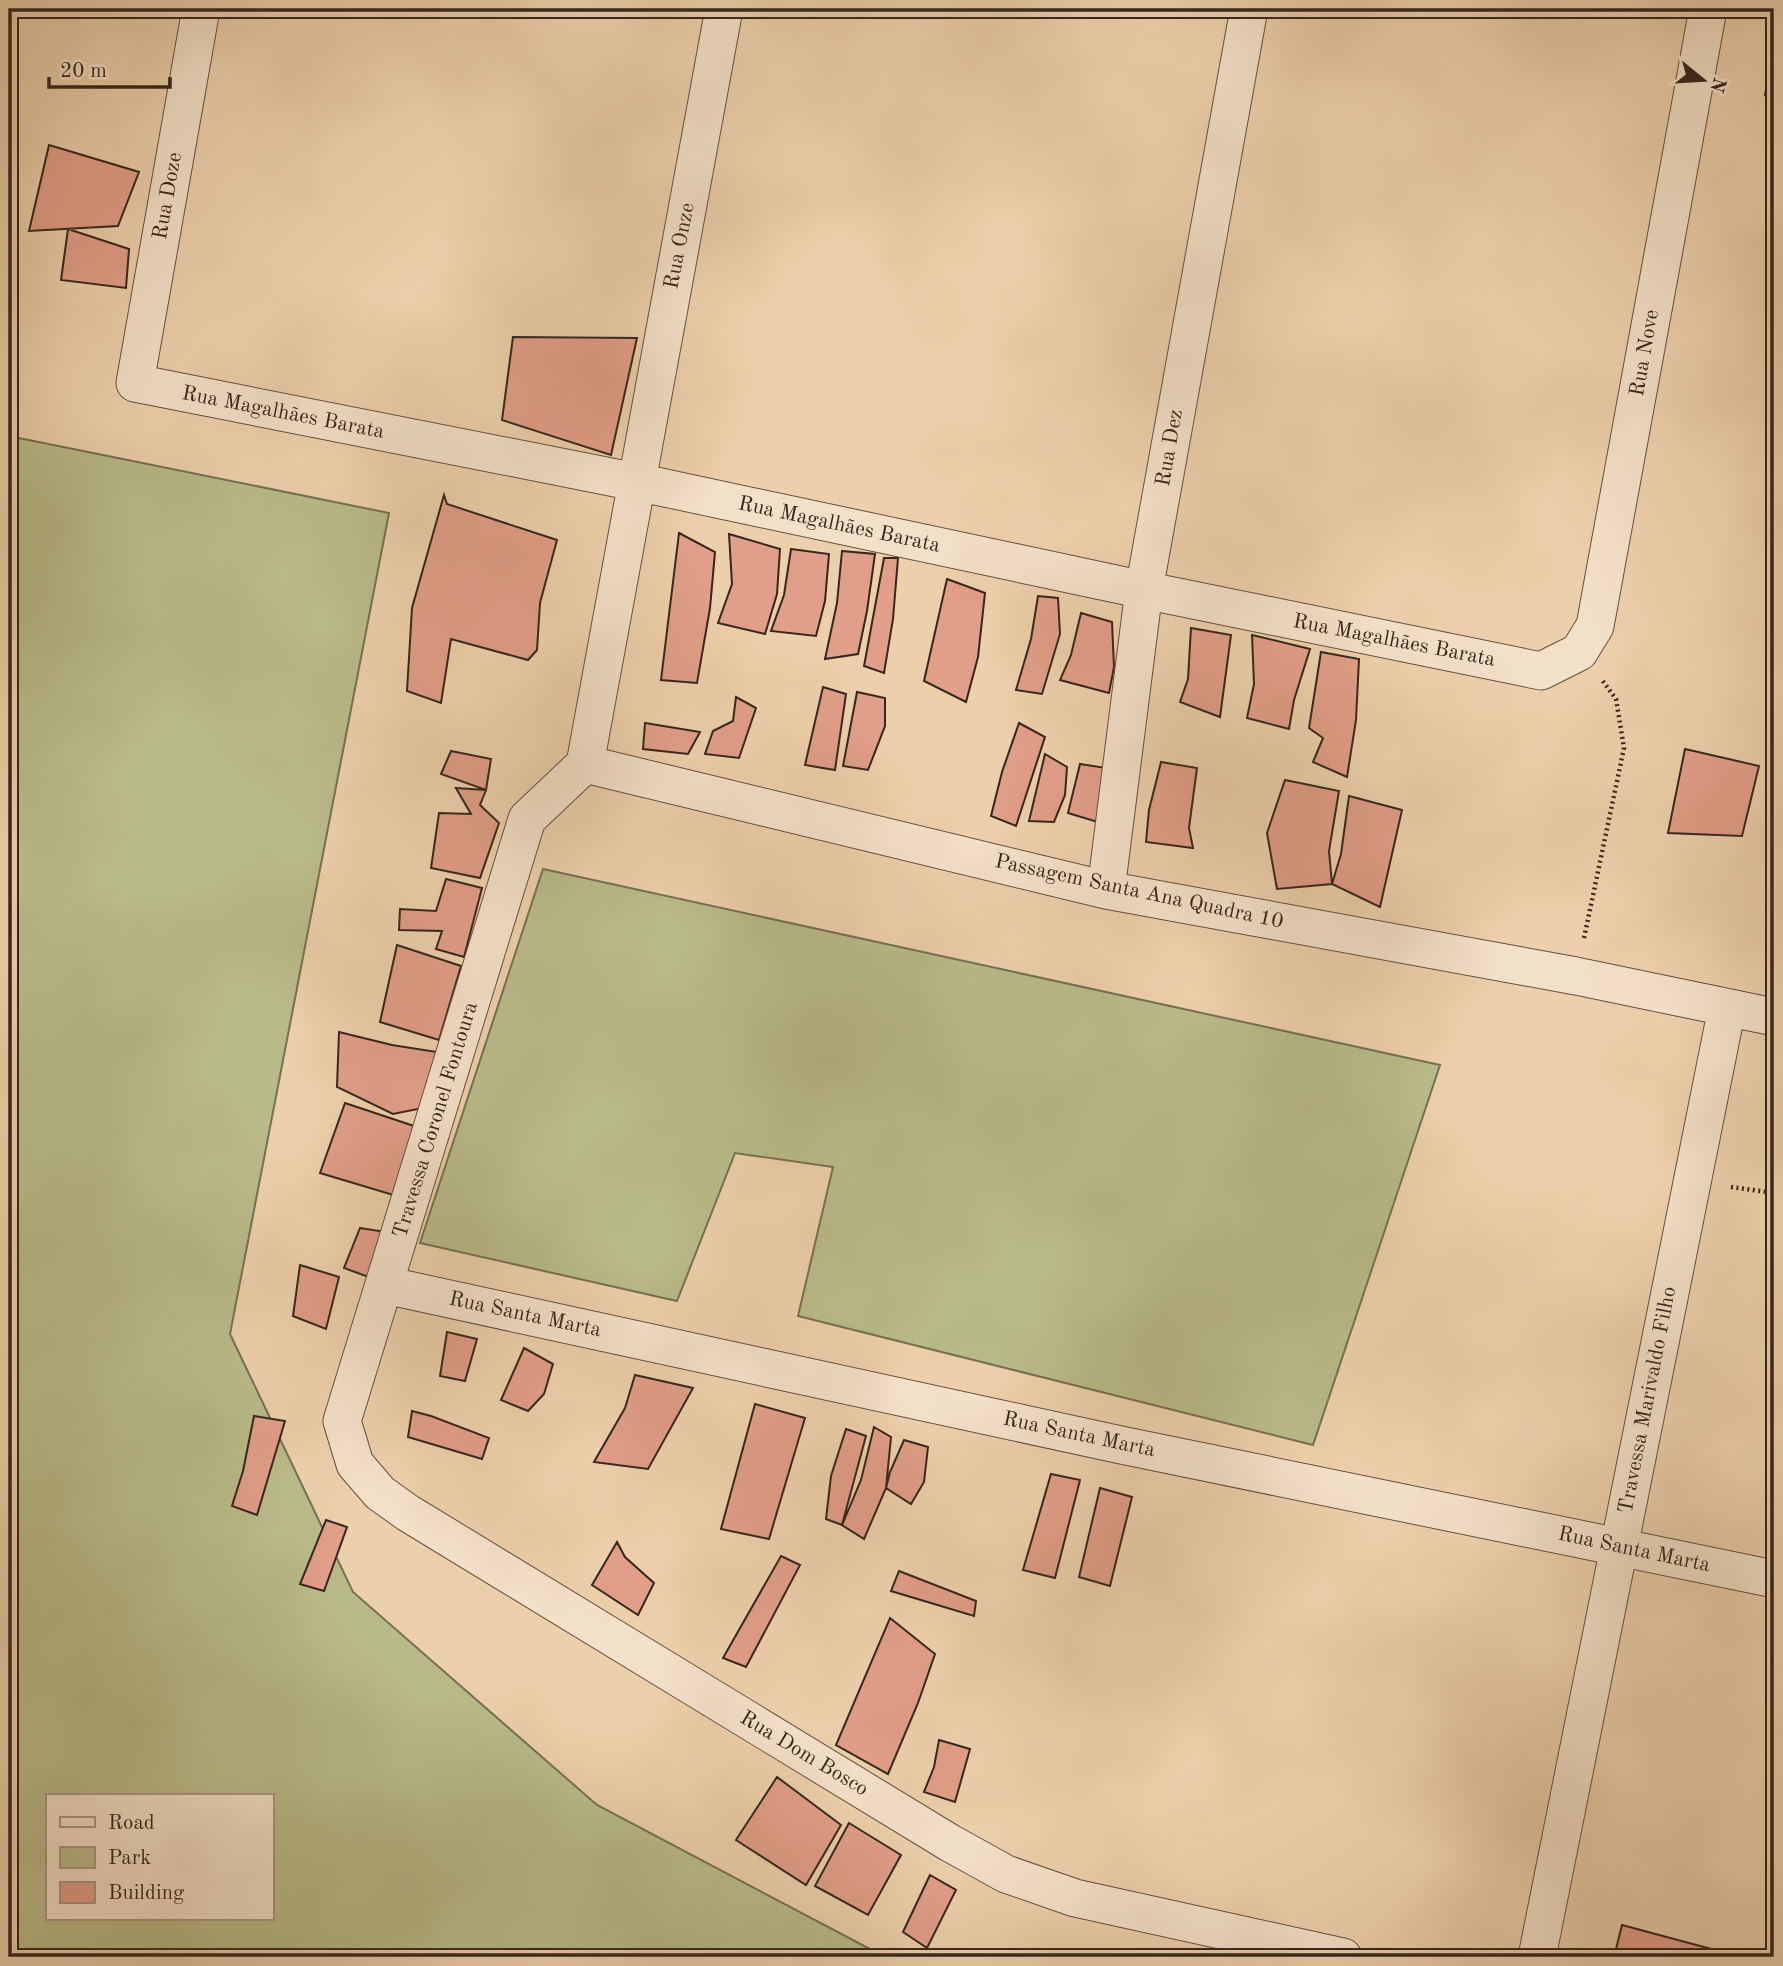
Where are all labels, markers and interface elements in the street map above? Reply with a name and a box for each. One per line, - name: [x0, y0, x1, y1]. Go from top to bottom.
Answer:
- scale bar: [49, 46, 170, 90]
- north arrow: [1668, 46, 1738, 116]
- text: 20 m: [60, 61, 107, 82]
- text: N: [1705, 75, 1728, 95]
- street label: Rua Doze: [150, 151, 186, 241]
- street label: Rua Onze: [661, 201, 699, 291]
- street label: Rua Nove: [1627, 308, 1663, 398]
- street label: Rua Magalhães Barata: [180, 383, 386, 443]
- street label: Rua Dez: [1153, 408, 1187, 488]
- street label: Rua Magalhães Barata: [736, 493, 942, 557]
- street label: Rua Magalhães Barata: [1291, 611, 1497, 671]
- street label: Passagem Santa Ana Quadra 10: [993, 851, 1285, 933]
- street label: Travessa Coronel Fontoura: [390, 999, 482, 1241]
- street label: Travessa Marivaldo Filho: [1616, 1285, 1680, 1515]
- street label: Rua Santa Marta: [447, 1289, 603, 1341]
- street label: Rua Santa Marta: [1001, 1409, 1157, 1461]
- street label: Rua Santa Marta: [1556, 1524, 1712, 1576]
- street label: Rua Dom Bosco: [736, 1708, 872, 1800]
- legend: [46, 1794, 273, 1920]
- text: Road: [108, 1813, 155, 1834]
- text: Park: [108, 1848, 151, 1869]
- text: Building: [108, 1883, 185, 1904]

